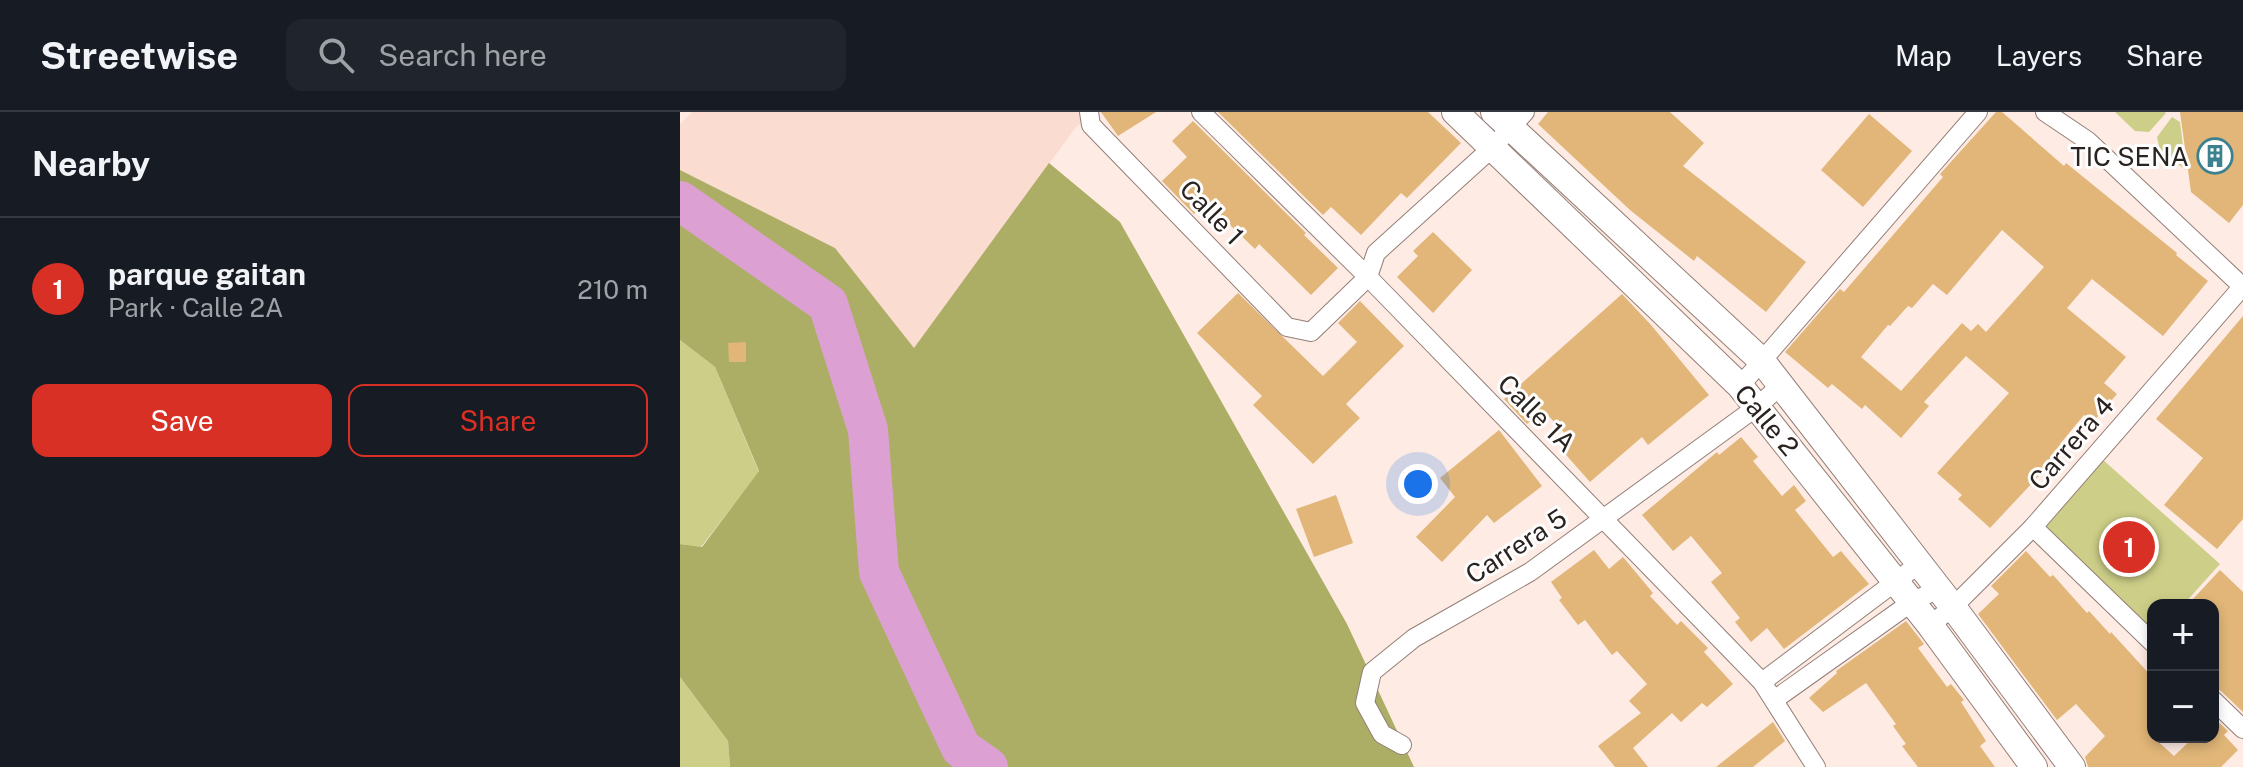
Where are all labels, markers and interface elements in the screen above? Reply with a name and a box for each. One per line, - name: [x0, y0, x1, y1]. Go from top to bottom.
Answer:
- search box: [286, 19, 846, 91]
- text: Streetwise: [40, 33, 238, 78]
- icon: search: [314, 33, 358, 77]
- text: Search here: [378, 37, 547, 73]
- text: Map: [1895, 39, 1952, 72]
- text: Layers: [1996, 39, 2082, 72]
- text: Share: [2126, 39, 2203, 72]
- building icon: TIC SENA: [2196, 137, 2234, 175]
- place label: TIC SENA: [2070, 141, 2189, 172]
- text: Nearby: [32, 144, 150, 184]
- street label: Calle 1: [1174, 173, 1250, 251]
- text: parque gaitan: [108, 256, 306, 292]
- text: 1: [52, 274, 64, 305]
- text: 210 m: [577, 274, 648, 305]
- text: Park · Calle 2A: [108, 292, 284, 323]
- street label: Calle 1A: [1492, 368, 1582, 458]
- street label: Calle 2: [1728, 378, 1806, 462]
- button: Save: [32, 384, 332, 457]
- button: Share: [348, 384, 648, 457]
- street label: Carrera 4: [2022, 390, 2120, 496]
- your location: [1398, 464, 1438, 504]
- street label: Carrera 5: [1460, 502, 1572, 590]
- pin: 1: [2103, 517, 2155, 577]
- map controls: [2147, 599, 2219, 743]
- button: +: [2147, 599, 2219, 671]
- button: −: [2147, 671, 2219, 743]

